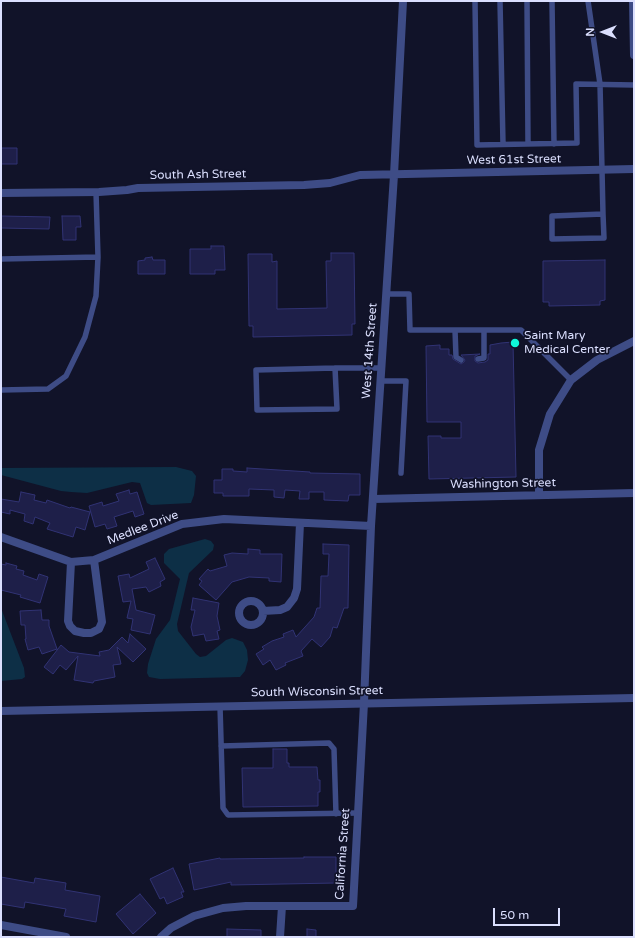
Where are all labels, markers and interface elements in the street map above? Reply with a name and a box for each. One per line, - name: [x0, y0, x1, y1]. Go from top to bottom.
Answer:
- north arrow: [583, 12, 623, 52]
- text: N: [584, 28, 597, 36]
- street label: West 61st Street: [467, 152, 561, 168]
- street label: South Ash Street: [150, 167, 246, 183]
- street label: West 14th Street: [359, 303, 381, 399]
- place label: Saint Mary Medical Center: [524, 329, 610, 357]
- marker: Saint Mary Medical Center: [509, 337, 521, 349]
- street label: Washington Street: [450, 476, 556, 492]
- street label: Medlee Drive: [105, 508, 181, 548]
- street label: South Wisconsin Street: [251, 684, 383, 700]
- street label: California Street: [333, 808, 353, 900]
- scale bar: [495, 900, 562, 926]
- text: 50 m: [500, 908, 529, 922]

